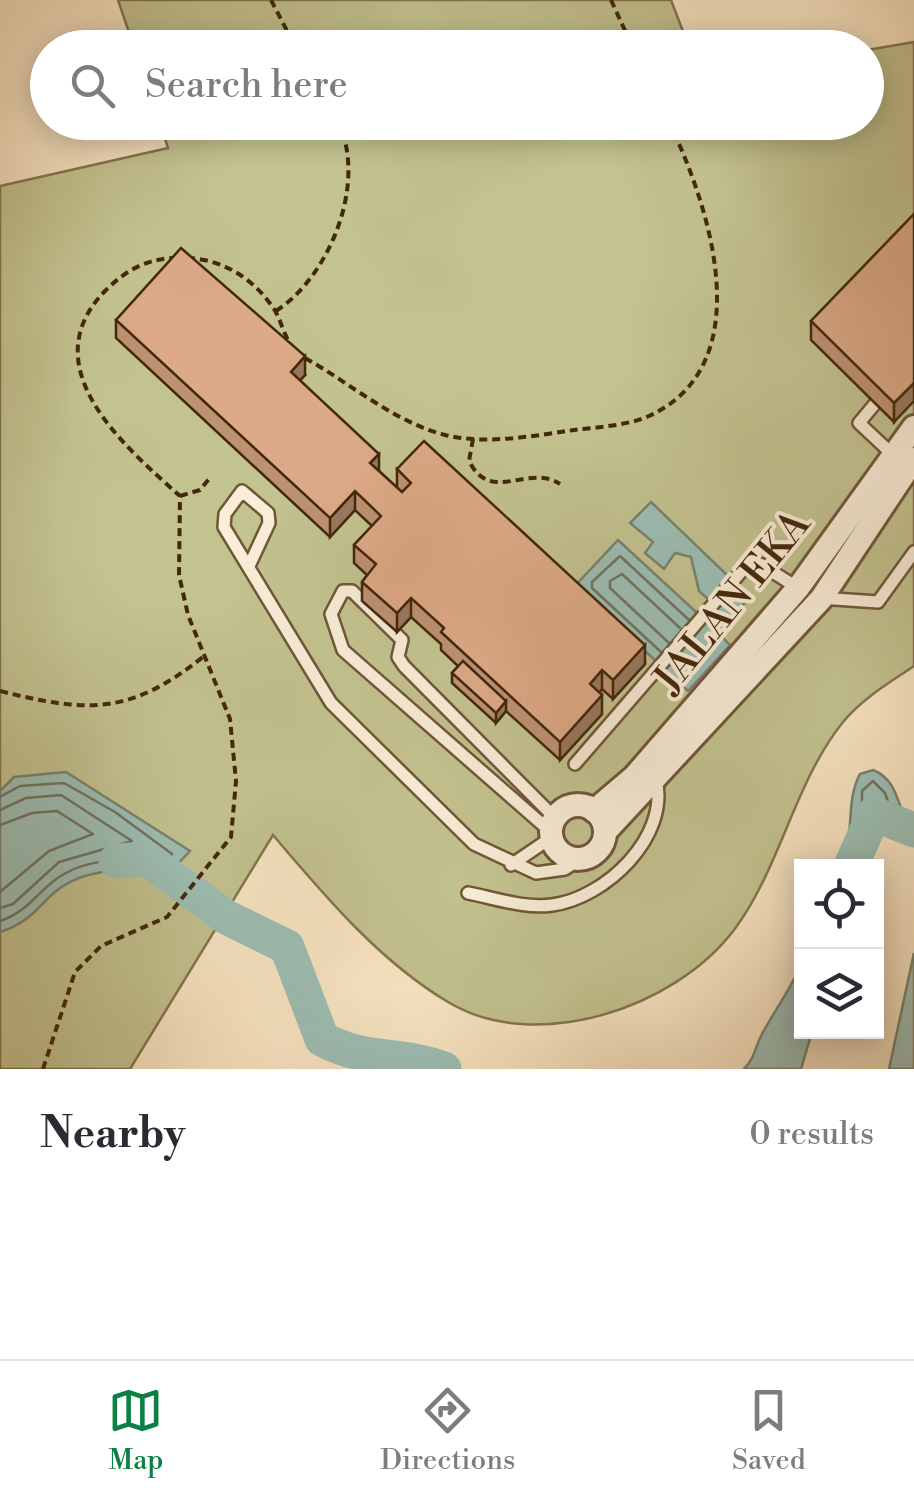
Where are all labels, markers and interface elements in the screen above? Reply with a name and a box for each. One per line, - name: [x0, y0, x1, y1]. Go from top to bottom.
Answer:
- search box: [30, 30, 884, 140]
- icon: search: [65, 58, 120, 113]
- text: Search here: [145, 62, 348, 109]
- street label: JALAN EKA: [643, 500, 822, 705]
- map controls: [794, 859, 884, 1039]
- button: locate: [794, 859, 884, 949]
- button: layers: [794, 949, 884, 1039]
- text: Nearby: [40, 1108, 185, 1161]
- text: 0 results: [749, 1114, 874, 1154]
- tab: Map: [108, 1383, 163, 1478]
- tab: Directions: [380, 1383, 515, 1478]
- tab: Saved: [732, 1383, 806, 1478]

